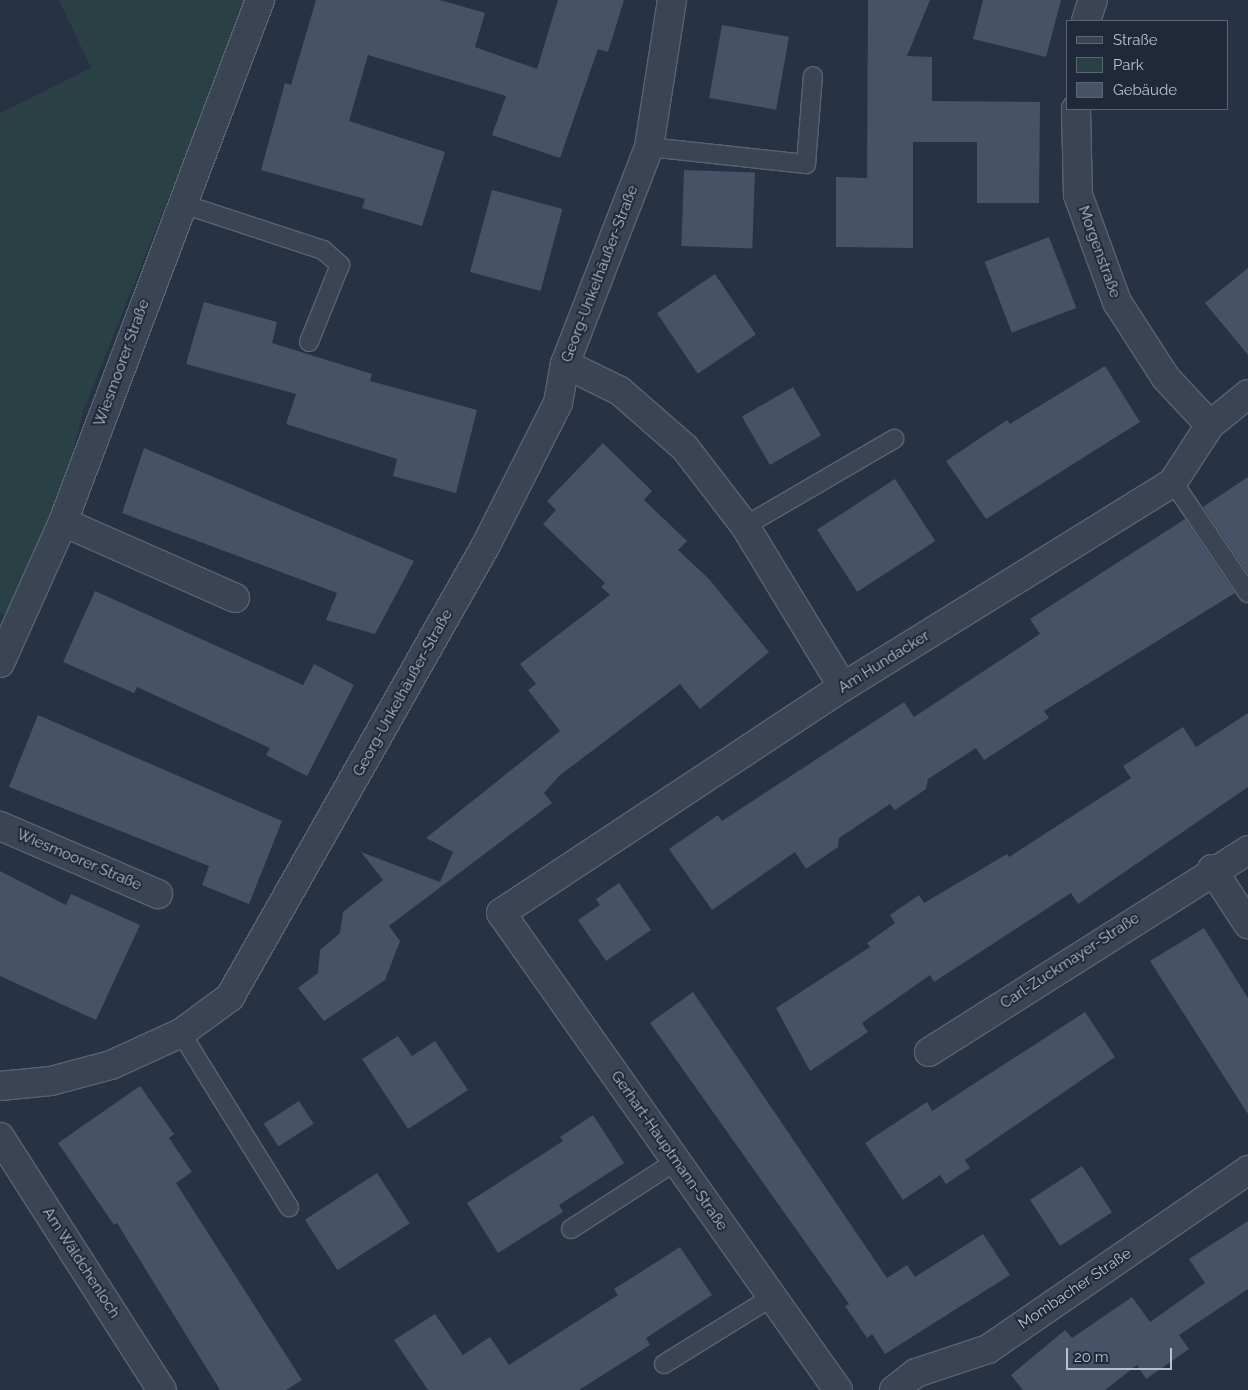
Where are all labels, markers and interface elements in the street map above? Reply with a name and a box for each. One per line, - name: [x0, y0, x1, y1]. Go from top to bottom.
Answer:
- legend: [1066, 20, 1228, 110]
- text: Straße: [1113, 31, 1157, 49]
- text: Park: [1113, 56, 1144, 74]
- text: Gebäude: [1113, 81, 1177, 99]
- street label: Georg-Unkelhäußer-Straße: [558, 183, 642, 365]
- street label: Morgenstraße: [1074, 204, 1124, 300]
- street label: Wiesmoorer Straße: [91, 297, 153, 429]
- street label: Georg-Unkelhäußer-Straße: [350, 606, 456, 780]
- street label: Am Hundacker: [835, 627, 933, 697]
- street label: Wiesmoorer Straße: [14, 826, 144, 894]
- street label: Carl-Zuckmayer-Straße: [997, 909, 1143, 1013]
- street label: Gerhart-Hauptmann-Straße: [607, 1068, 731, 1234]
- street label: Am Wäldchenloch: [38, 1204, 124, 1322]
- street label: Mombacher Straße: [1015, 1244, 1135, 1334]
- scale bar: [1068, 1338, 1174, 1370]
- text: 20 m: [1074, 1348, 1109, 1366]

